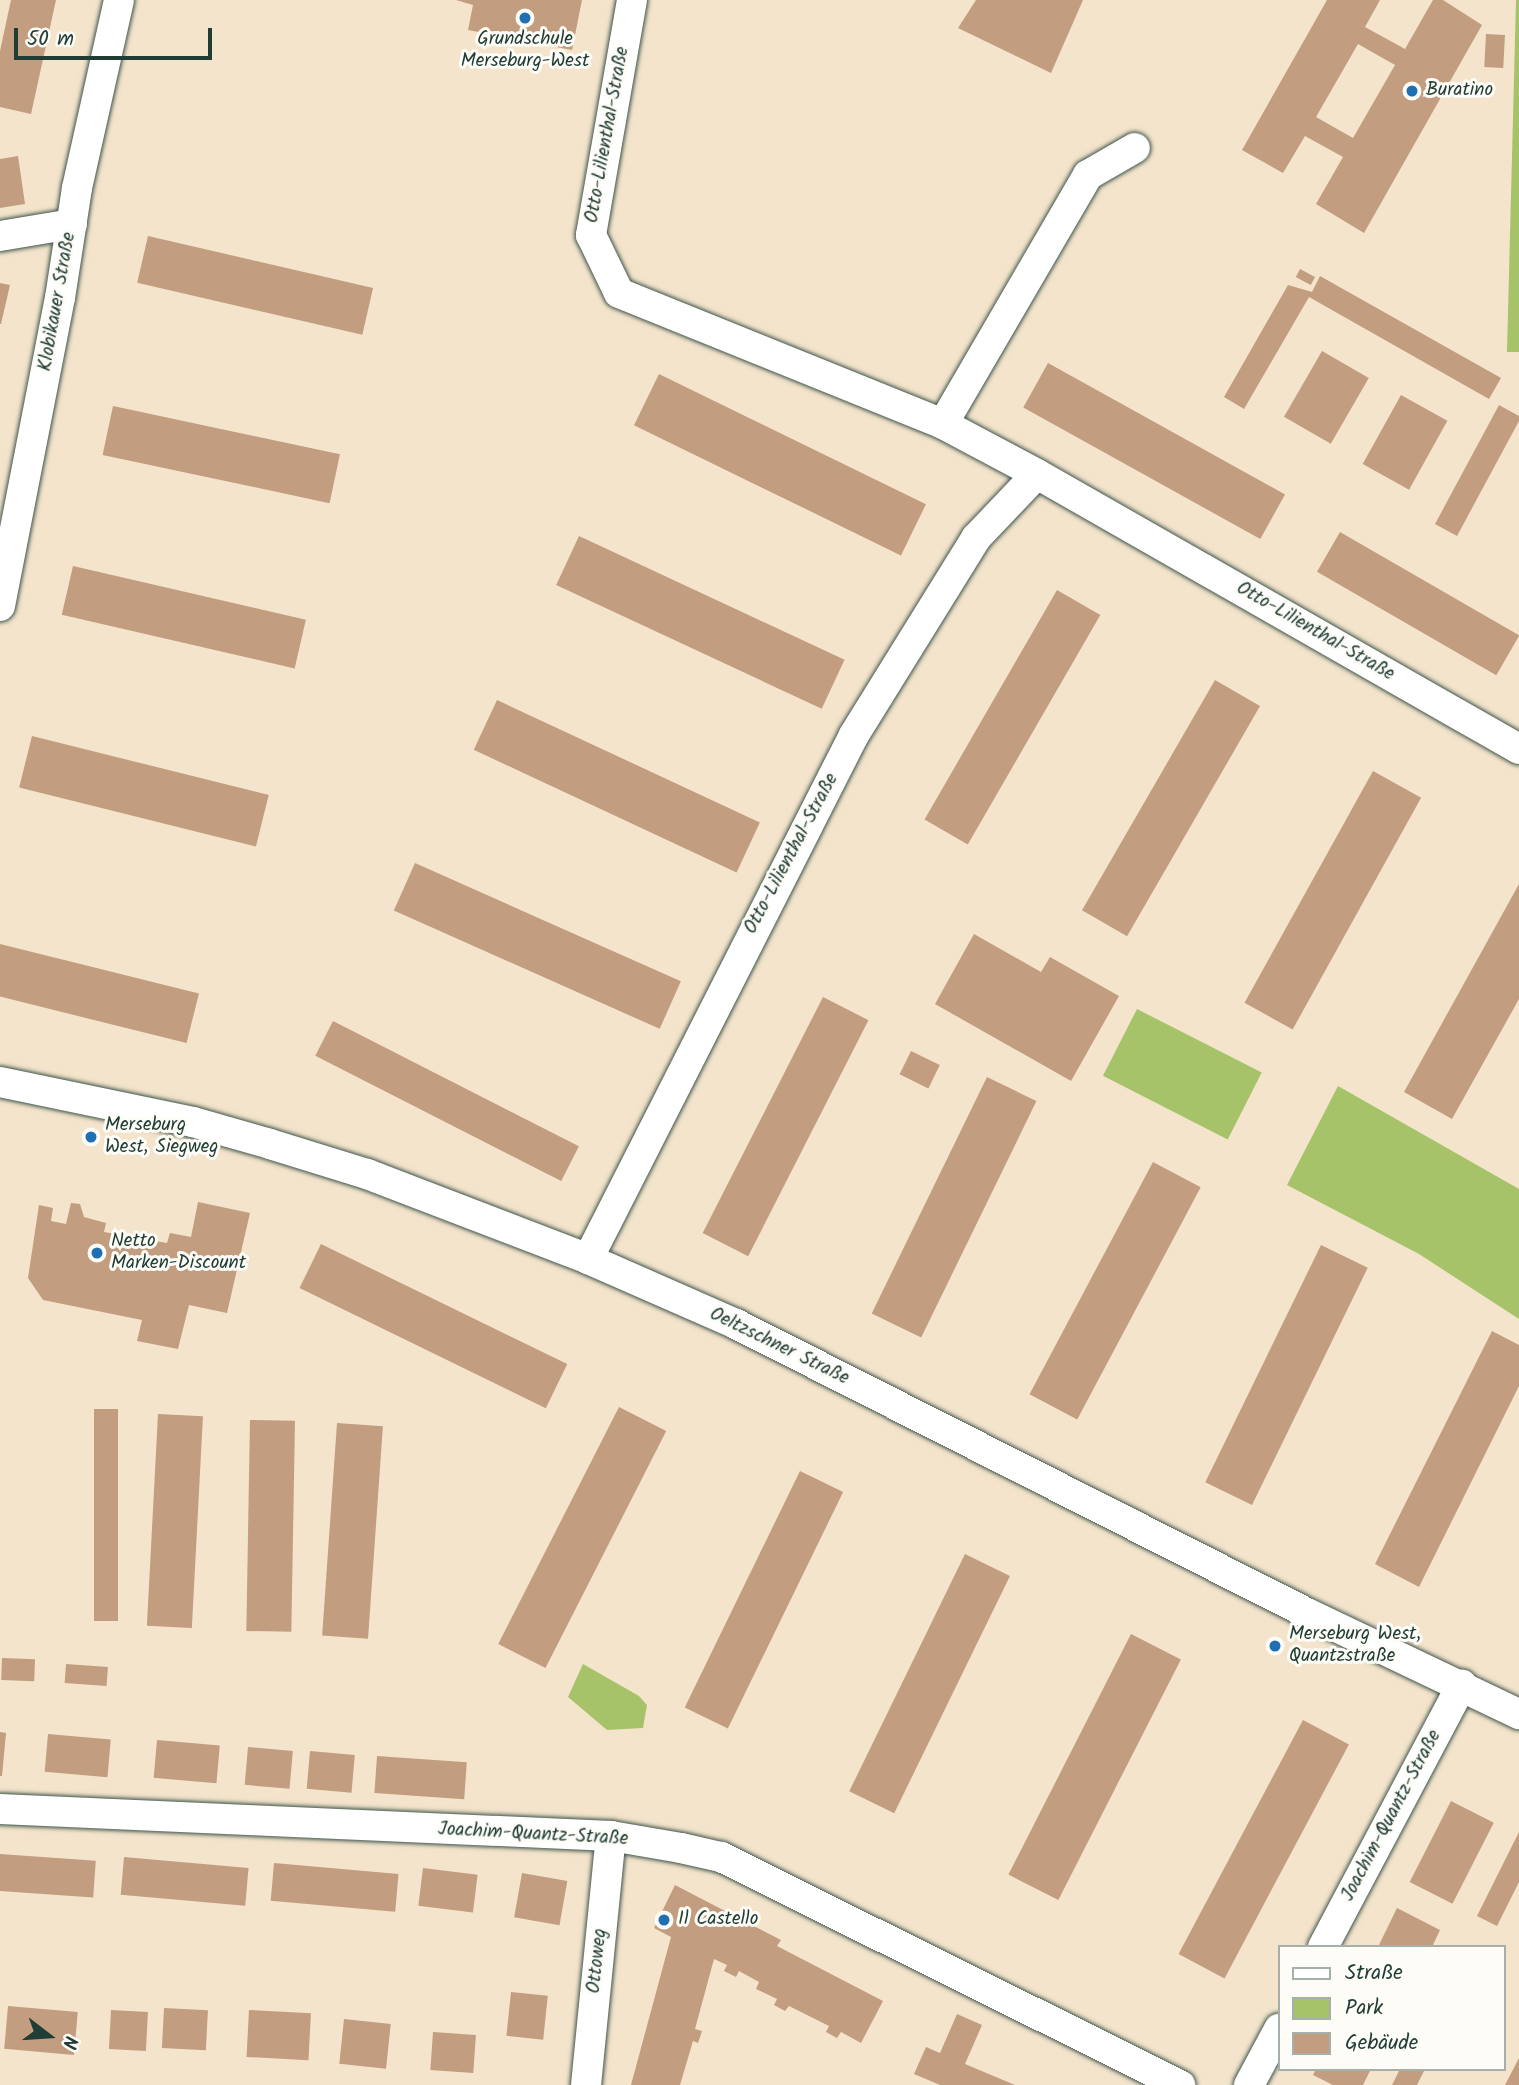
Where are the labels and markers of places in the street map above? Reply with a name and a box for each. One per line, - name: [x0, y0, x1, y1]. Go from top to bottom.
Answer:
- marker: Grundschule Merseburg-West: [517, 10, 533, 26]
- place label: Grundschule Merseburg-West: [461, 29, 589, 73]
- place label: Buratino: [1426, 80, 1493, 102]
- marker: Buratino: [1404, 83, 1420, 99]
- place label: Merseburg West, Siegweg: [105, 1115, 218, 1159]
- marker: Merseburg West, Siegweg: [83, 1129, 99, 1145]
- place label: Netto Marken-Discount: [111, 1231, 246, 1275]
- marker: Netto Marken-Discount: [89, 1245, 105, 1261]
- place label: Merseburg West, Quantzstraße: [1289, 1624, 1421, 1668]
- marker: Merseburg West, Quantzstraße: [1267, 1638, 1283, 1654]
- place label: Il Castello: [678, 1909, 758, 1931]
- marker: Il Castello: [656, 1912, 672, 1928]

